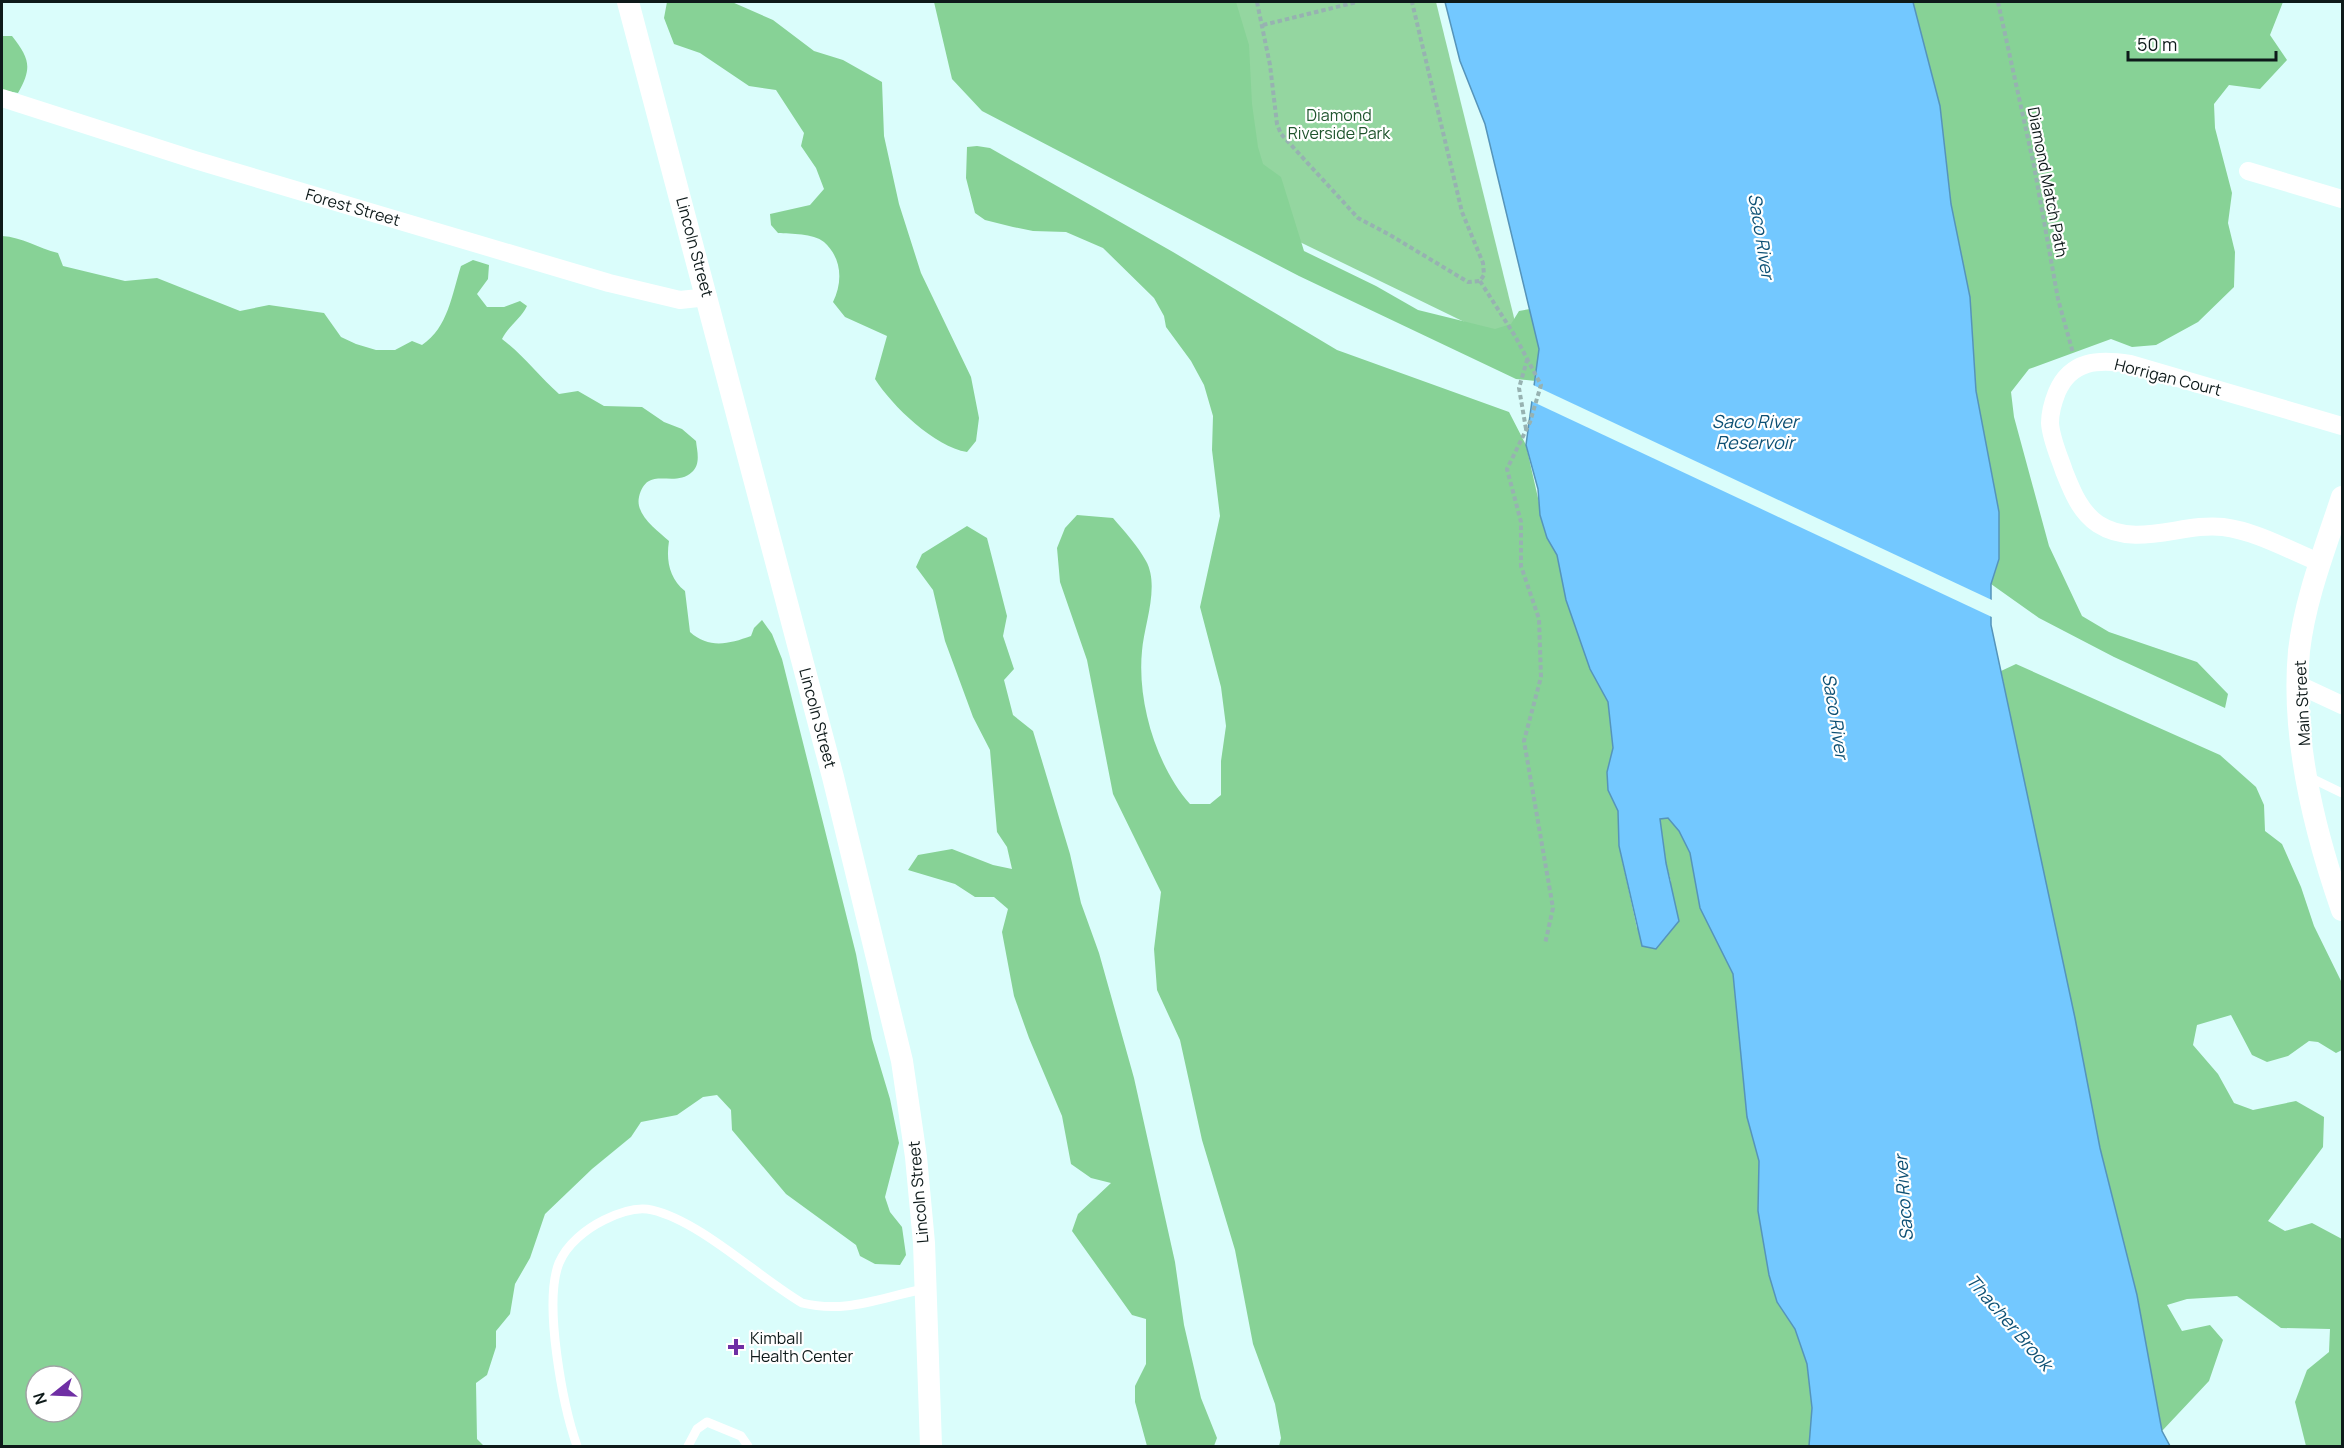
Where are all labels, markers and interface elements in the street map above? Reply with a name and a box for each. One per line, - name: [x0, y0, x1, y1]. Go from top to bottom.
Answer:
- scale bar: [2128, 24, 2276, 62]
- text: 50 m: [2137, 32, 2177, 56]
- park label: Diamond Riverside Park: [1288, 104, 1391, 144]
- street label: Diamond Match Path: [2023, 105, 2073, 259]
- street label: Forest Street: [303, 183, 403, 231]
- water label: Saco River: [1743, 191, 1781, 283]
- street label: Lincoln Street: [671, 194, 719, 300]
- street label: Horrigan Court: [2112, 353, 2224, 401]
- water label: Saco River Reservoir: [1712, 409, 1801, 454]
- street label: Main Street: [2289, 660, 2315, 746]
- street label: Lincoln Street: [794, 665, 842, 771]
- water label: Saco River: [1817, 671, 1855, 763]
- street label: Lincoln Street: [903, 1140, 933, 1244]
- water label: Saco River: [1888, 1152, 1918, 1242]
- water label: Thacher Brook: [1961, 1269, 2061, 1378]
- place label: Kimball Health Center: [750, 1327, 853, 1367]
- marker: Kimball Health Center: [727, 1338, 745, 1356]
- north arrow: [24, 1364, 84, 1424]
- text: N: [27, 1390, 52, 1408]

